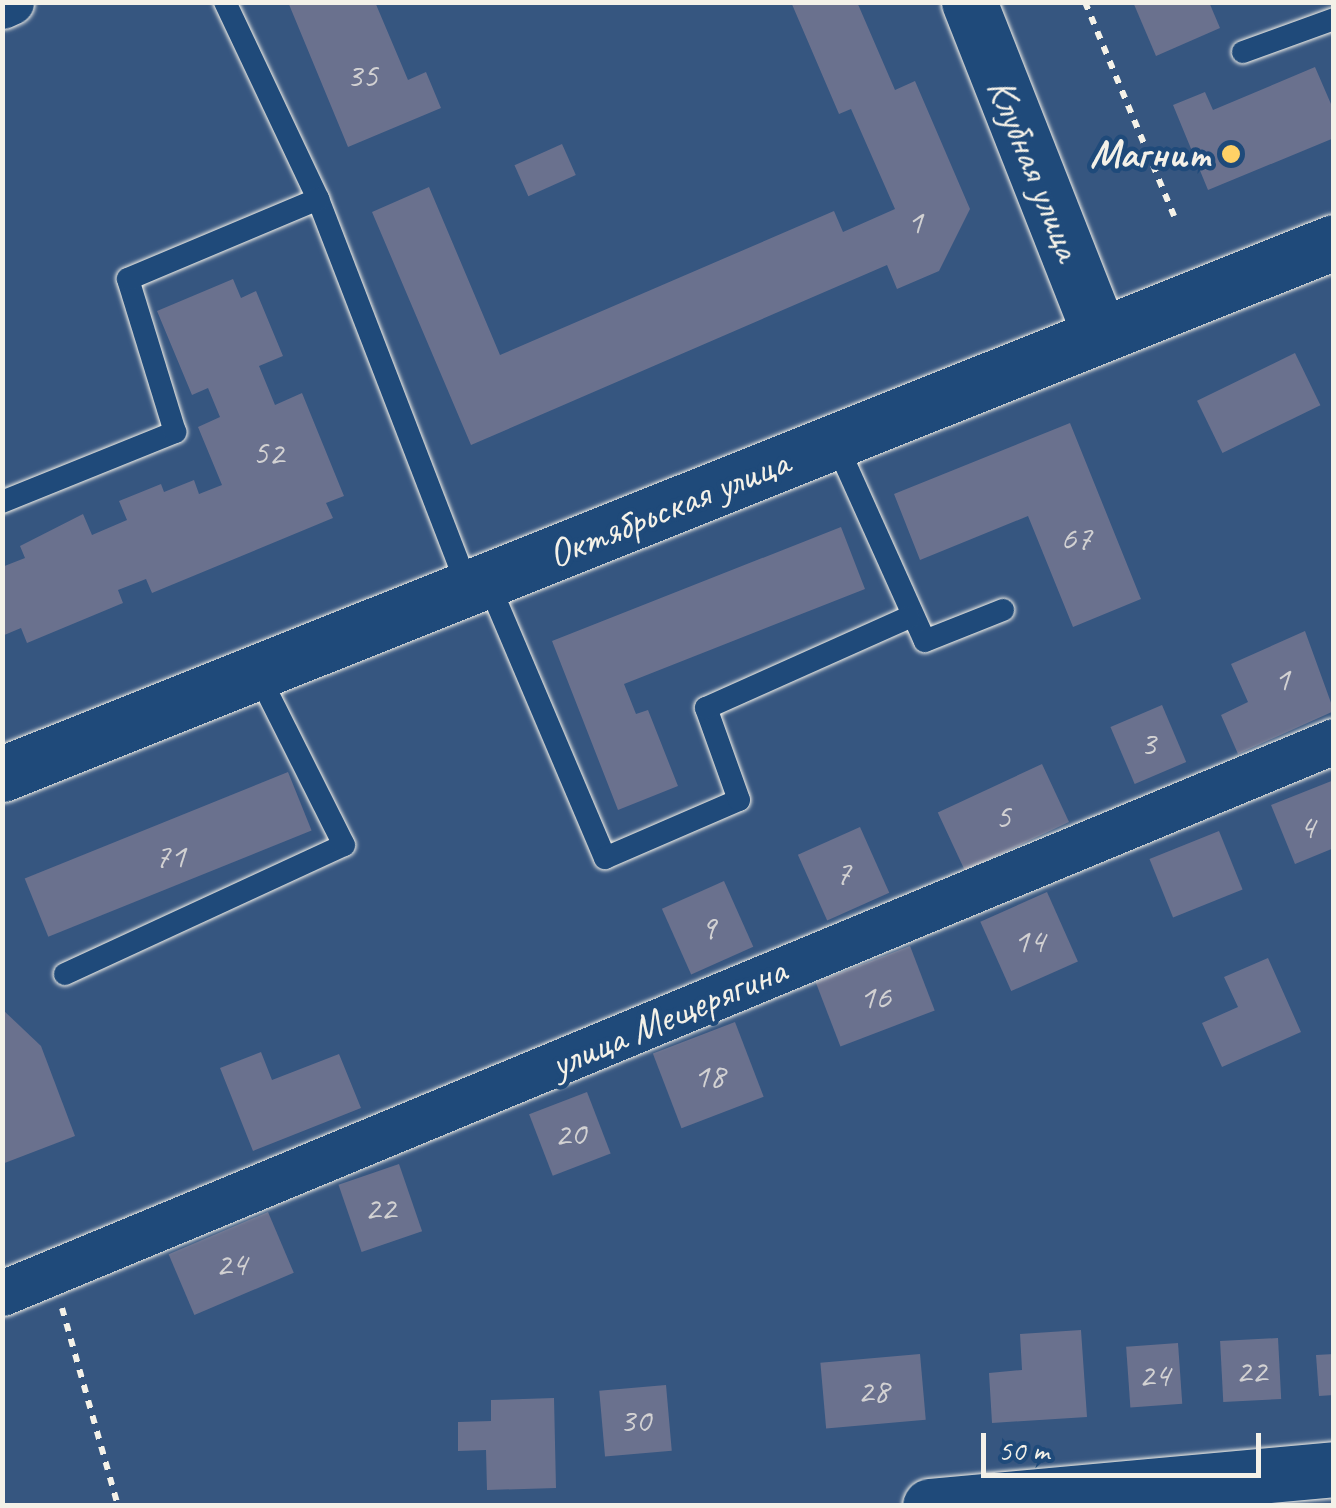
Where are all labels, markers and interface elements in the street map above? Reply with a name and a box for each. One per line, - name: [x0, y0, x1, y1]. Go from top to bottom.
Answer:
- house number: 35: [346, 55, 378, 97]
- street label: Клубная улица: [977, 71, 1093, 267]
- place label: Магнит: [1090, 130, 1211, 178]
- marker: Магнит: [1220, 143, 1242, 165]
- house number: 1: [907, 201, 923, 243]
- house number: 52: [252, 432, 284, 474]
- street label: Октябрьская улица: [540, 438, 796, 578]
- house number: 67: [1060, 517, 1092, 559]
- house number: 1: [1274, 658, 1290, 700]
- house number: 3: [1140, 723, 1156, 765]
- house number: 5: [995, 796, 1011, 838]
- house number: 4: [1299, 806, 1315, 848]
- house number: 71: [154, 835, 186, 877]
- house number: 7: [835, 852, 851, 894]
- house number: 9: [700, 907, 716, 949]
- house number: 14: [1013, 920, 1045, 962]
- street label: улица Мещерягина: [544, 946, 792, 1088]
- house number: 16: [859, 976, 891, 1018]
- house number: 18: [693, 1055, 725, 1097]
- house number: 20: [554, 1113, 586, 1155]
- house number: 22: [364, 1187, 396, 1229]
- house number: 24: [215, 1243, 247, 1285]
- house number: 22: [1235, 1350, 1267, 1392]
- house number: 24: [1138, 1354, 1170, 1396]
- house number: 28: [857, 1370, 889, 1412]
- house number: 30: [619, 1400, 651, 1442]
- scale bar: [986, 1413, 1266, 1475]
- text: 50 m: [998, 1431, 1049, 1469]

